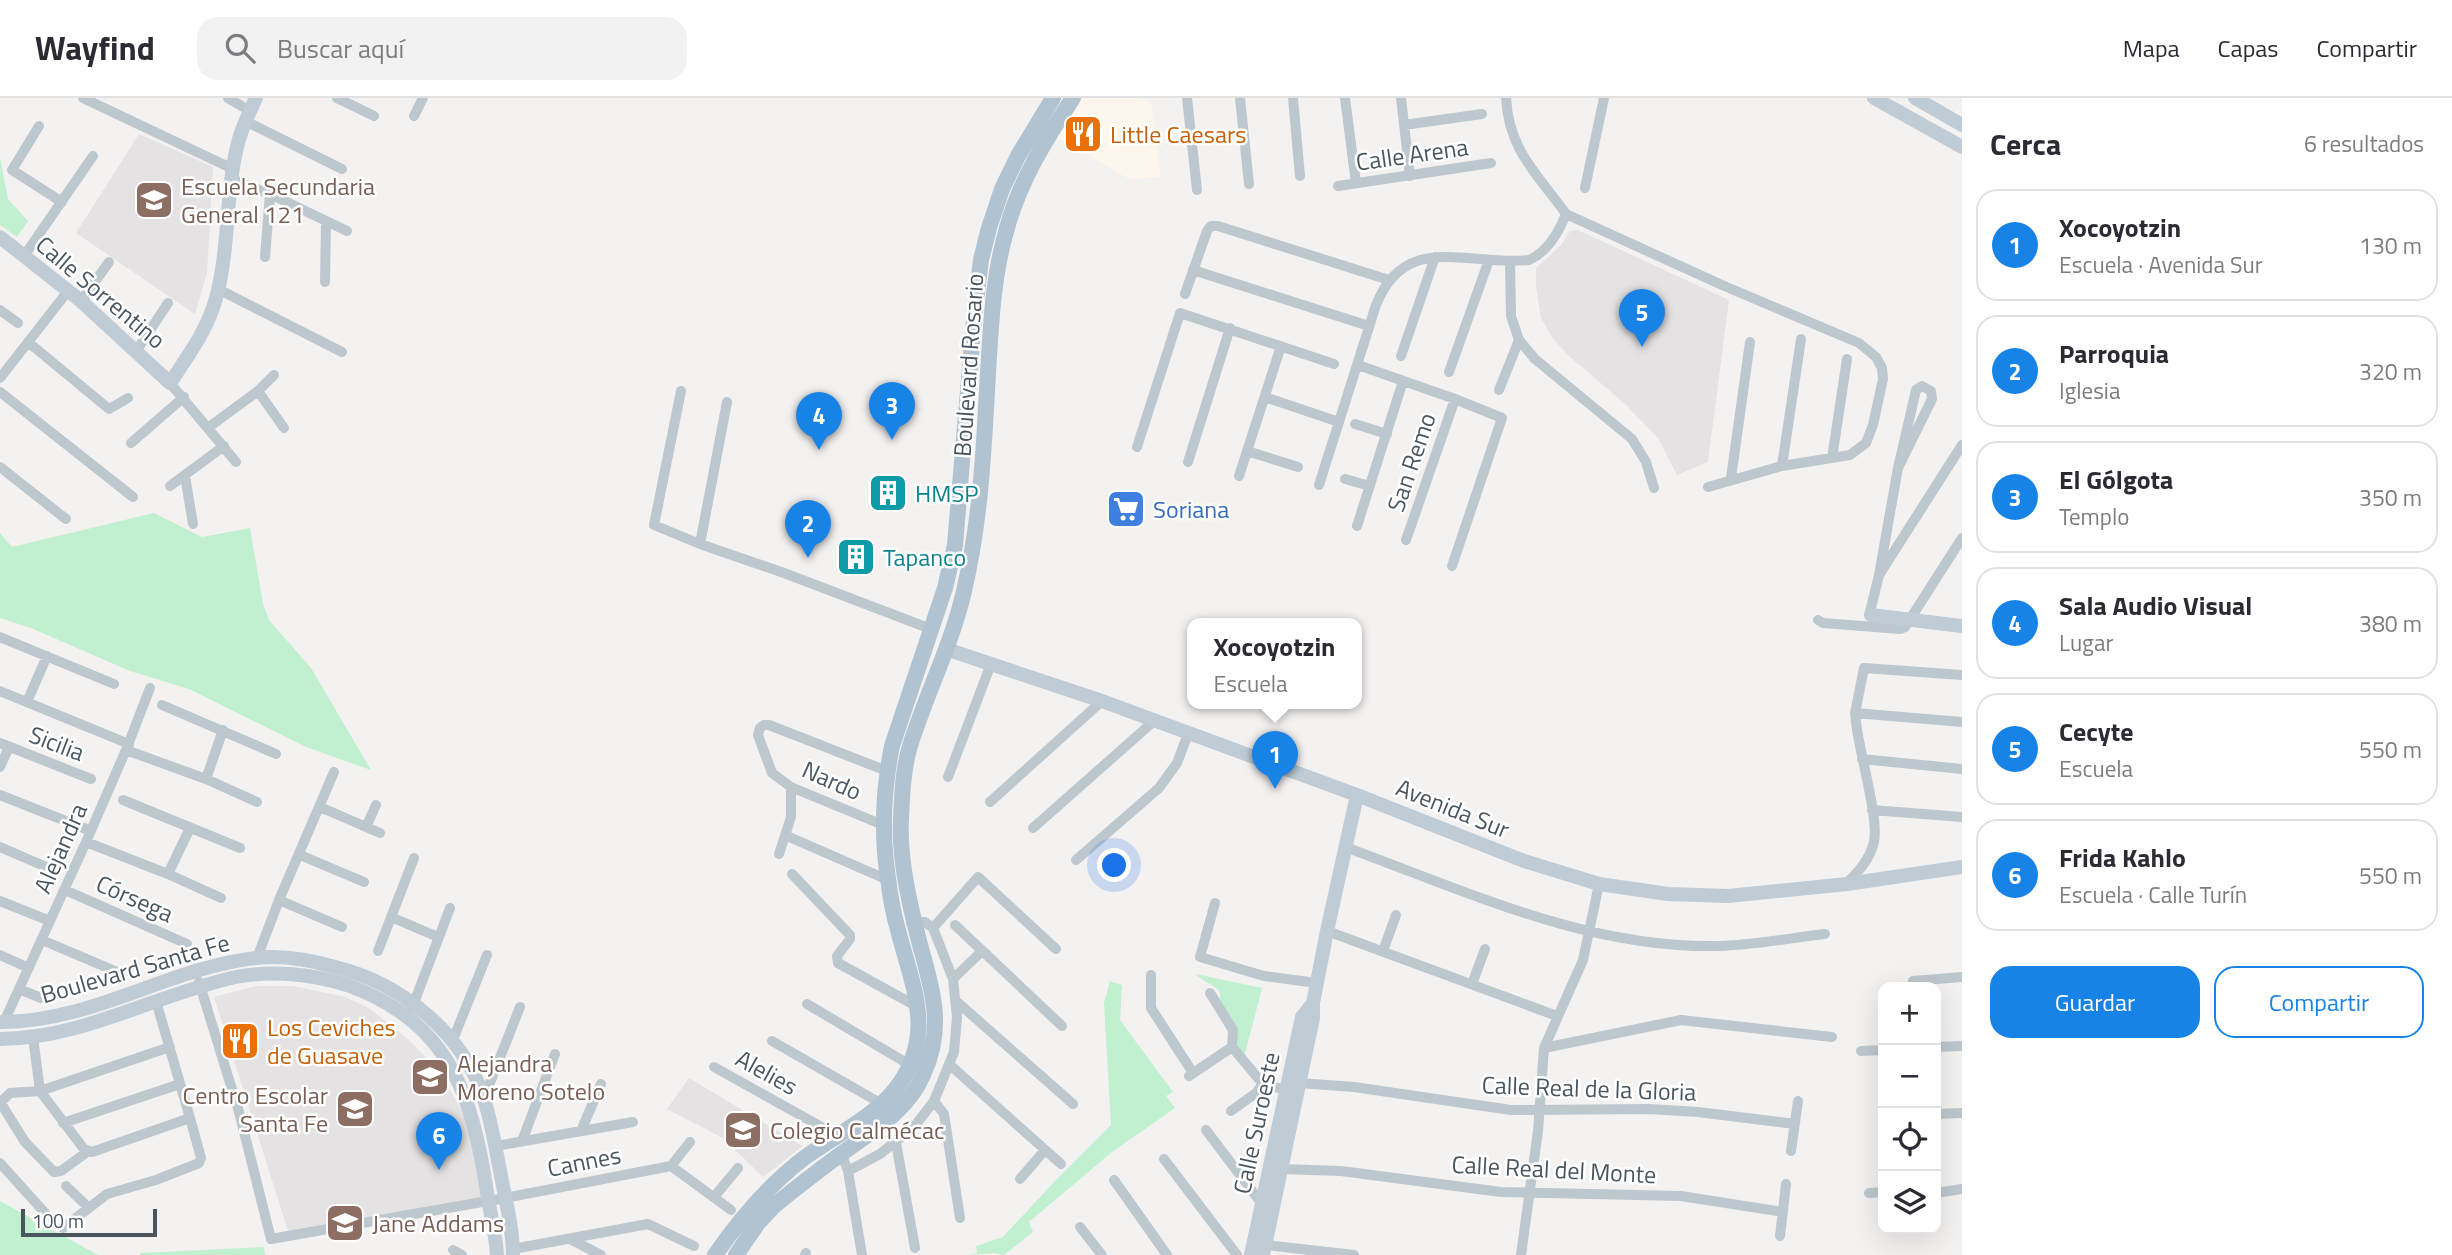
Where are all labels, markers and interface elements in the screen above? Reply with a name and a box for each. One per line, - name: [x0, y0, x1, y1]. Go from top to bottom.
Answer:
- search box: [197, 17, 687, 80]
- text: Wayfind: [35, 23, 155, 73]
- icon: search: [221, 29, 259, 67]
- text: Buscar aquí: [277, 29, 404, 68]
- text: Mapa: [2123, 30, 2180, 66]
- text: Capas: [2218, 30, 2278, 66]
- text: Compartir: [2316, 30, 2417, 66]
- restaurant icon: Little Caesars: [1062, 113, 1104, 155]
- place label: Little Caesars: [1110, 116, 1246, 152]
- text: Cerca: [1990, 121, 2061, 167]
- text: 6 resultados: [2304, 126, 2424, 161]
- street label: Calle Arena: [1354, 128, 1470, 180]
- place label: Escuela Secundaria General 121: [181, 168, 375, 232]
- school or university icon: Escuela Secundaria General 121: [133, 179, 175, 221]
- text: Xocoyotzin: [2059, 208, 2181, 247]
- street label: Calle Sorrentino: [28, 227, 174, 357]
- text: 1: [2009, 228, 2021, 263]
- text: 130 m: [2359, 228, 2422, 263]
- text: Escuela · Avenida Sur: [2059, 247, 2263, 282]
- street label: Boulevard Rosario: [944, 272, 992, 458]
- pin: 5: [1619, 289, 1665, 347]
- text: Parroquia: [2059, 334, 2169, 373]
- text: 2: [2009, 354, 2021, 389]
- text: 320 m: [2359, 354, 2422, 389]
- text: Iglesia: [2059, 373, 2120, 408]
- pin: 3: [869, 382, 915, 440]
- pin: 4: [796, 392, 842, 450]
- street label: San Remo: [1377, 408, 1445, 516]
- text: El Gólgota: [2059, 460, 2173, 499]
- building icon: HMSP: [867, 472, 909, 514]
- place label: HMSP: [915, 475, 979, 511]
- text: 3: [2009, 480, 2021, 515]
- text: 350 m: [2359, 480, 2422, 515]
- supermarket icon: Soriana: [1105, 488, 1147, 530]
- place label: Soriana: [1153, 491, 1229, 527]
- text: Templo: [2059, 499, 2129, 534]
- pin: 2: [785, 500, 831, 558]
- building icon: Tapanco: [835, 536, 877, 578]
- place label: Tapanco: [883, 539, 966, 575]
- text: Sala Audio Visual: [2059, 586, 2252, 625]
- text: 4: [2009, 606, 2021, 641]
- text: 380 m: [2359, 606, 2422, 641]
- popup: [1187, 618, 1362, 709]
- text: Lugar: [2059, 625, 2113, 660]
- text: Xocoyotzin: [1213, 627, 1336, 666]
- text: Escuela: [1213, 666, 1288, 701]
- text: Cecyte: [2059, 712, 2134, 751]
- street label: Sicilia: [24, 716, 90, 770]
- pin: 1: [1252, 731, 1298, 789]
- text: 5: [2009, 732, 2021, 767]
- text: 550 m: [2359, 732, 2422, 767]
- street label: Nardo: [797, 751, 867, 809]
- text: Escuela: [2059, 751, 2133, 786]
- street label: Avenida Sur: [1391, 769, 1515, 847]
- street label: Alejandra: [24, 797, 96, 899]
- text: Frida Kahlo: [2059, 838, 2186, 877]
- your location: [1097, 848, 1131, 882]
- text: 6: [2009, 858, 2021, 893]
- text: 550 m: [2359, 858, 2422, 893]
- street label: Córsega: [90, 865, 180, 931]
- text: Escuela · Calle Turín: [2059, 877, 2247, 912]
- street label: Boulevard Santa Fe: [36, 924, 234, 1012]
- button: Guardar: [1990, 966, 2200, 1038]
- button: Compartir: [2214, 966, 2424, 1038]
- map controls: [1878, 982, 1941, 1234]
- button: +: [1878, 982, 1941, 1045]
- place label: Los Ceviches de Guasave: [267, 1009, 396, 1073]
- restaurant icon: Los Ceviches de Guasave: [219, 1020, 261, 1062]
- street label: Alelies: [729, 1040, 805, 1104]
- place label: Alejandra Moreno Sotelo: [457, 1045, 605, 1109]
- button: −: [1878, 1045, 1941, 1108]
- street label: Calle Suroeste: [1223, 1049, 1289, 1197]
- school or university icon: Alejandra Moreno Sotelo: [409, 1056, 451, 1098]
- street label: Calle Real de la Gloria: [1481, 1066, 1697, 1110]
- place label: Centro Escolar Santa Fe: [183, 1077, 328, 1141]
- school or university icon: Centro Escolar Santa Fe: [334, 1088, 376, 1130]
- button: locate: [1878, 1108, 1941, 1171]
- school or university icon: Colegio Calmécac: [722, 1109, 764, 1151]
- pin: 6: [416, 1112, 462, 1170]
- place label: Colegio Calmécac: [770, 1112, 944, 1148]
- street label: Cannes: [544, 1136, 624, 1186]
- street label: Calle Real del Monte: [1451, 1146, 1657, 1192]
- button: layers: [1878, 1171, 1941, 1234]
- school or university icon: Jane Addams: [324, 1202, 366, 1244]
- place label: Jane Addams: [372, 1205, 504, 1241]
- scale bar: [21, 1206, 158, 1238]
- text: 100 m: [32, 1206, 84, 1235]

